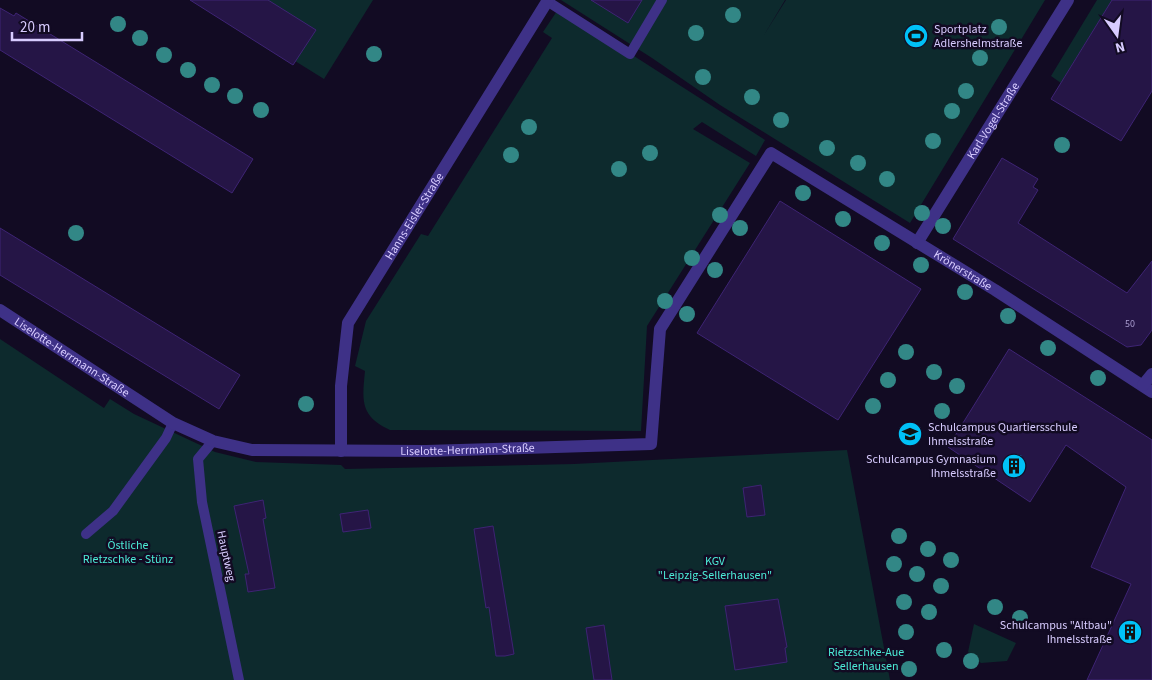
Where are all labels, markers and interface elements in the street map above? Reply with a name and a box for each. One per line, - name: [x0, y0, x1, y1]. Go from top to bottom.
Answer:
- scale bar: [12, 10, 82, 42]
- north arrow: [1092, 10, 1142, 60]
- text: 20 m: [20, 17, 50, 38]
- place label: Sportplatz Adlershelmstraße: [934, 21, 1023, 52]
- sports icon: Sportplatz Adlershelmstraße: [903, 23, 929, 49]
- text: N: [1113, 36, 1127, 57]
- street label: Karl-Vogel-Straße: [963, 79, 1023, 162]
- street label: Hanns-Eisler-Straße: [381, 169, 448, 263]
- street label: Krönerstraße: [930, 246, 995, 295]
- street label: Liselotte-Herrmann-Straße: [11, 313, 133, 401]
- house number: 50: [1125, 317, 1135, 331]
- place label: Schulcampus Quartiersschule Ihmelsstraße: [928, 419, 1077, 450]
- school or university icon: Schulcampus Quartiersschule Ihmelsstraße: [897, 421, 923, 447]
- street label: Liselotte-Herrmann-Straße: [400, 439, 535, 460]
- place label: Schulcampus Gymnasium Ihmelsstraße: [866, 451, 996, 482]
- building icon: Schulcampus Gymnasium Ihmelsstraße: [1001, 453, 1027, 479]
- street label: Hauptweg: [212, 529, 240, 583]
- park label: Östliche Rietzschke - Stünz: [83, 537, 173, 568]
- park label: KGV "Leipzig-Sellerhausen": [658, 553, 772, 584]
- place label: Schulcampus "Altbau" Ihmelsstraße: [1000, 617, 1112, 648]
- building icon: Schulcampus "Altbau" Ihmelsstraße: [1117, 619, 1143, 645]
- park label: Rietzschke-Aue Sellerhausen: [828, 644, 904, 675]

